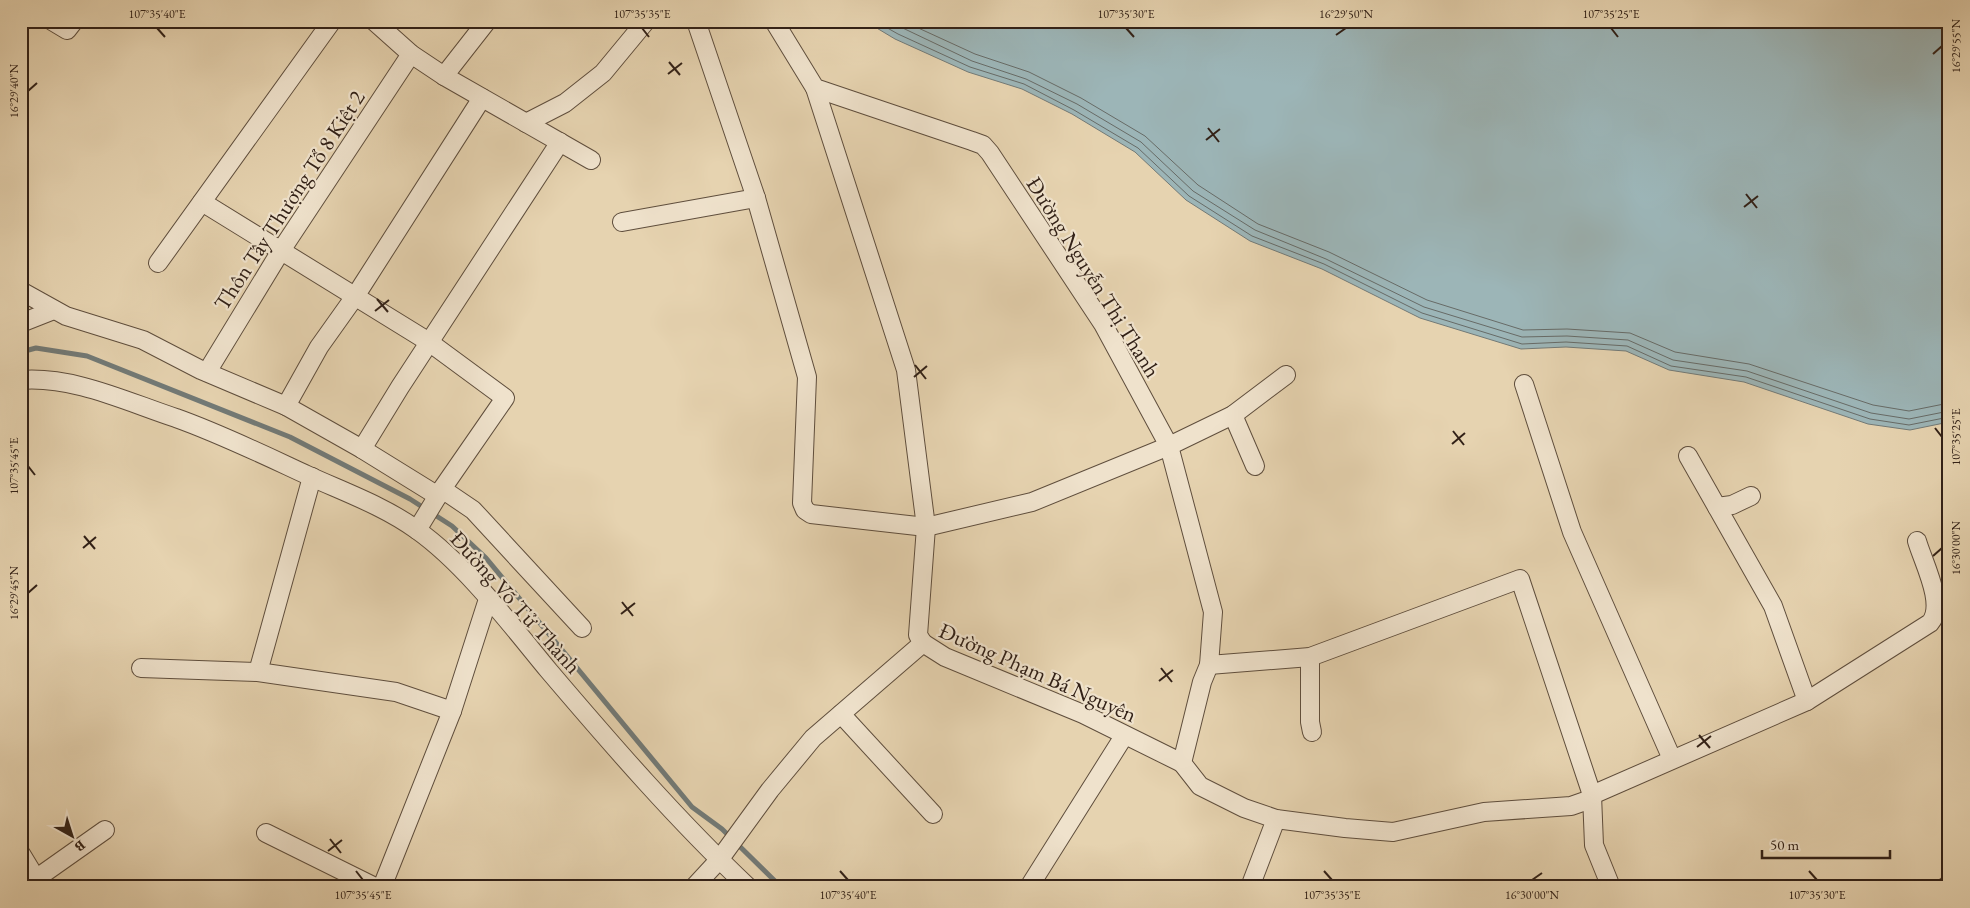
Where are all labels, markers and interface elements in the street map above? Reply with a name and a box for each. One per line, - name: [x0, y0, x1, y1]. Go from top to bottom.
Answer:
- text: 107°35'40"E: [129, 6, 186, 22]
- text: 107°35'35"E: [614, 6, 671, 22]
- text: 107°35'30"E: [1098, 6, 1155, 22]
- text: 16°29'50"N: [1319, 6, 1373, 22]
- text: 107°35'25"E: [1583, 6, 1640, 22]
- text: 16°29'55"N: [1948, 19, 1964, 73]
- text: 16°29'40"N: [6, 64, 22, 118]
- street label: Thôn Tây Thượng Tổ 8 Kiệt 2: [207, 84, 372, 316]
- street label: Đường Nguyễn Thị Thanh: [1020, 171, 1167, 383]
- text: 107°35'25"E: [1948, 408, 1964, 465]
- text: 107°35'45"E: [6, 437, 22, 494]
- text: 16°30'00"N: [1948, 521, 1964, 575]
- street label: Đường Võ Tử Thành: [444, 525, 588, 680]
- text: 16°29'45"N: [6, 566, 22, 620]
- street label: Đường Phạm Bá Nguyên: [934, 616, 1142, 729]
- north arrow: [48, 810, 98, 860]
- scale bar: [1762, 828, 1890, 860]
- text: 50 m: [1770, 835, 1799, 854]
- text: B: [71, 836, 89, 856]
- text: 107°35'45"E: [335, 887, 392, 903]
- text: 107°35'40"E: [820, 887, 877, 903]
- text: 107°35'35"E: [1304, 887, 1361, 903]
- text: 16°30'00"N: [1505, 887, 1559, 903]
- text: 107°35'30"E: [1789, 887, 1846, 903]

